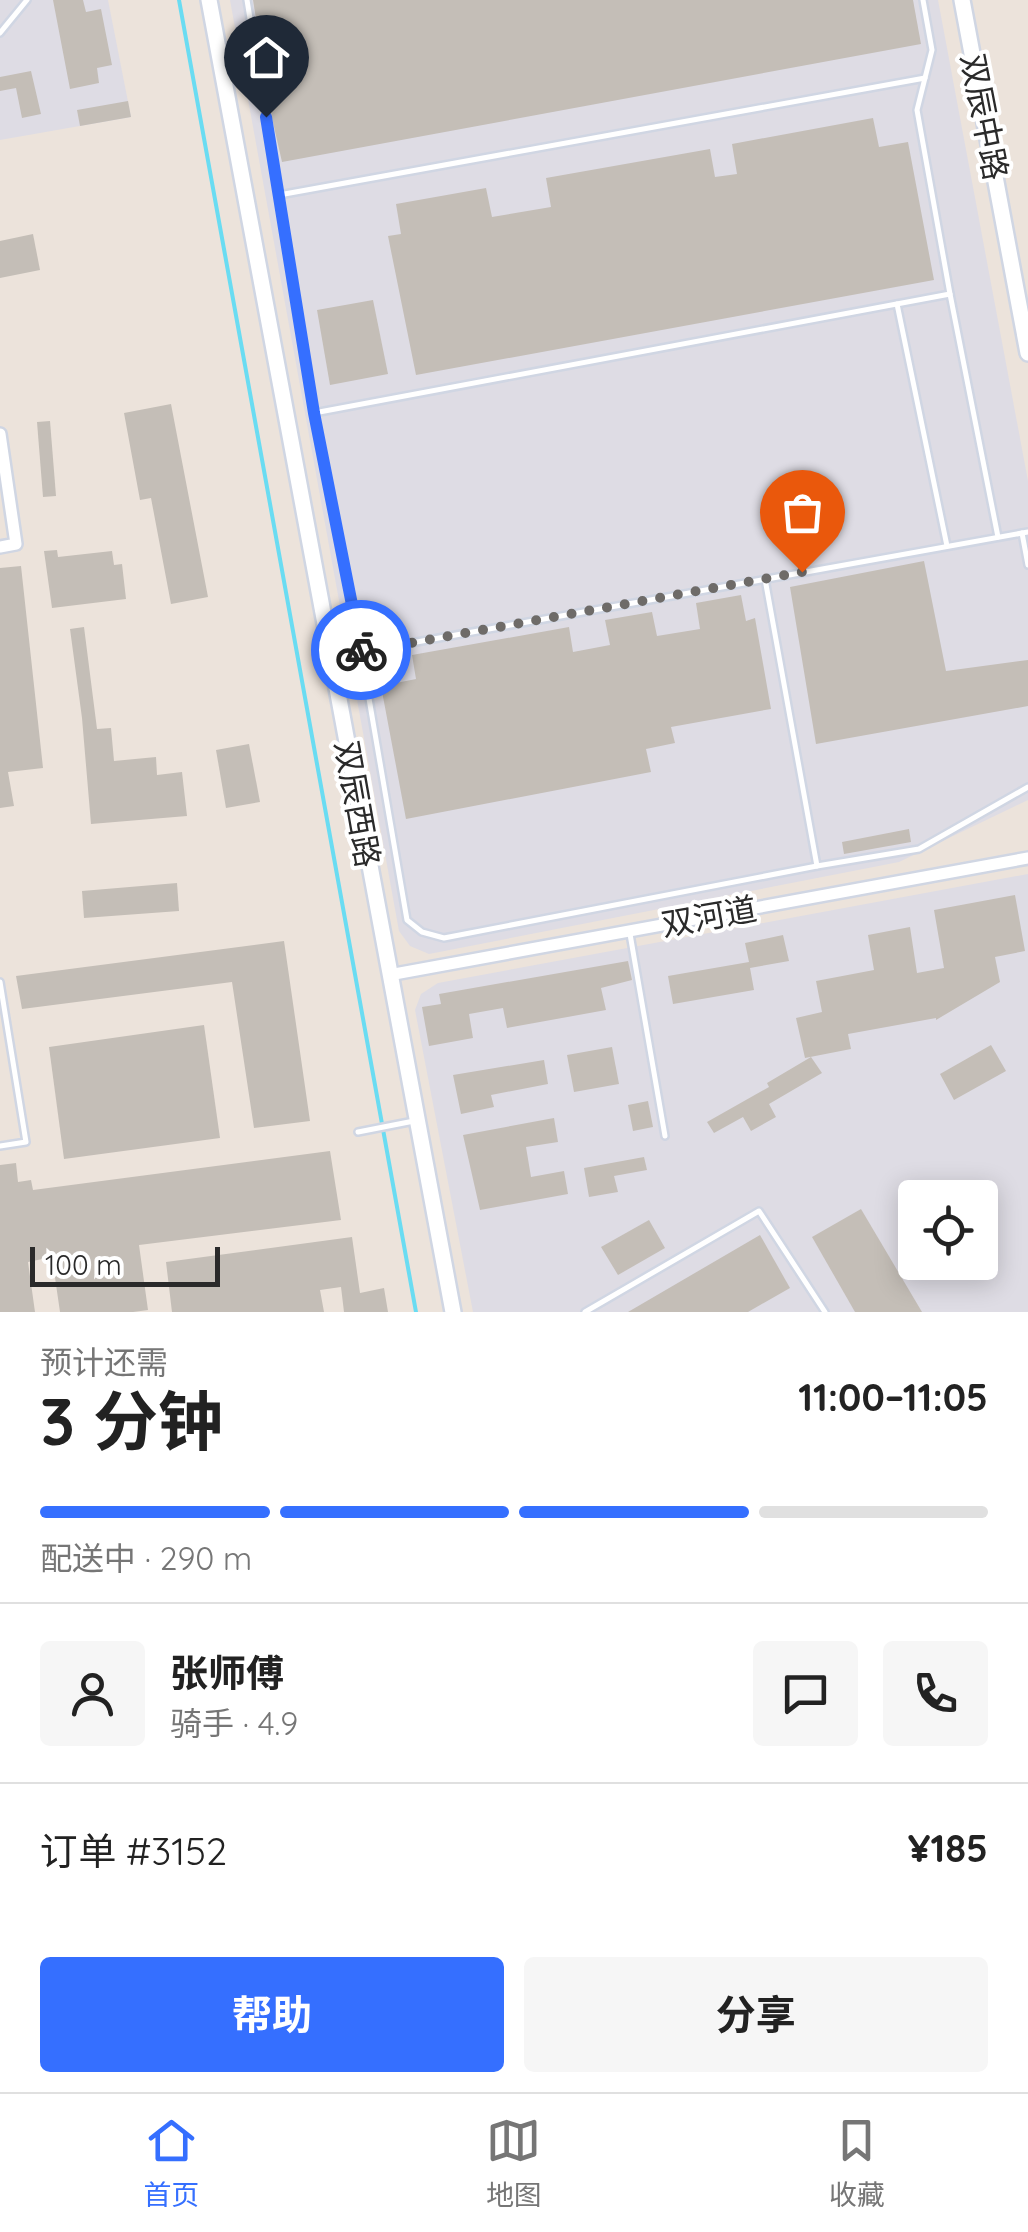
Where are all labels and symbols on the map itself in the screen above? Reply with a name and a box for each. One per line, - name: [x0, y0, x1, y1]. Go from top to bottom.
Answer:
- pin: [224, 15, 309, 118]
- street label: 双辰中路: [953, 50, 1017, 183]
- pin: [760, 470, 845, 573]
- courier: [311, 600, 411, 700]
- street label: 双辰西路: [327, 737, 389, 870]
- street label: 双河道: [658, 888, 760, 944]
- scale bar: [30, 1242, 220, 1286]

